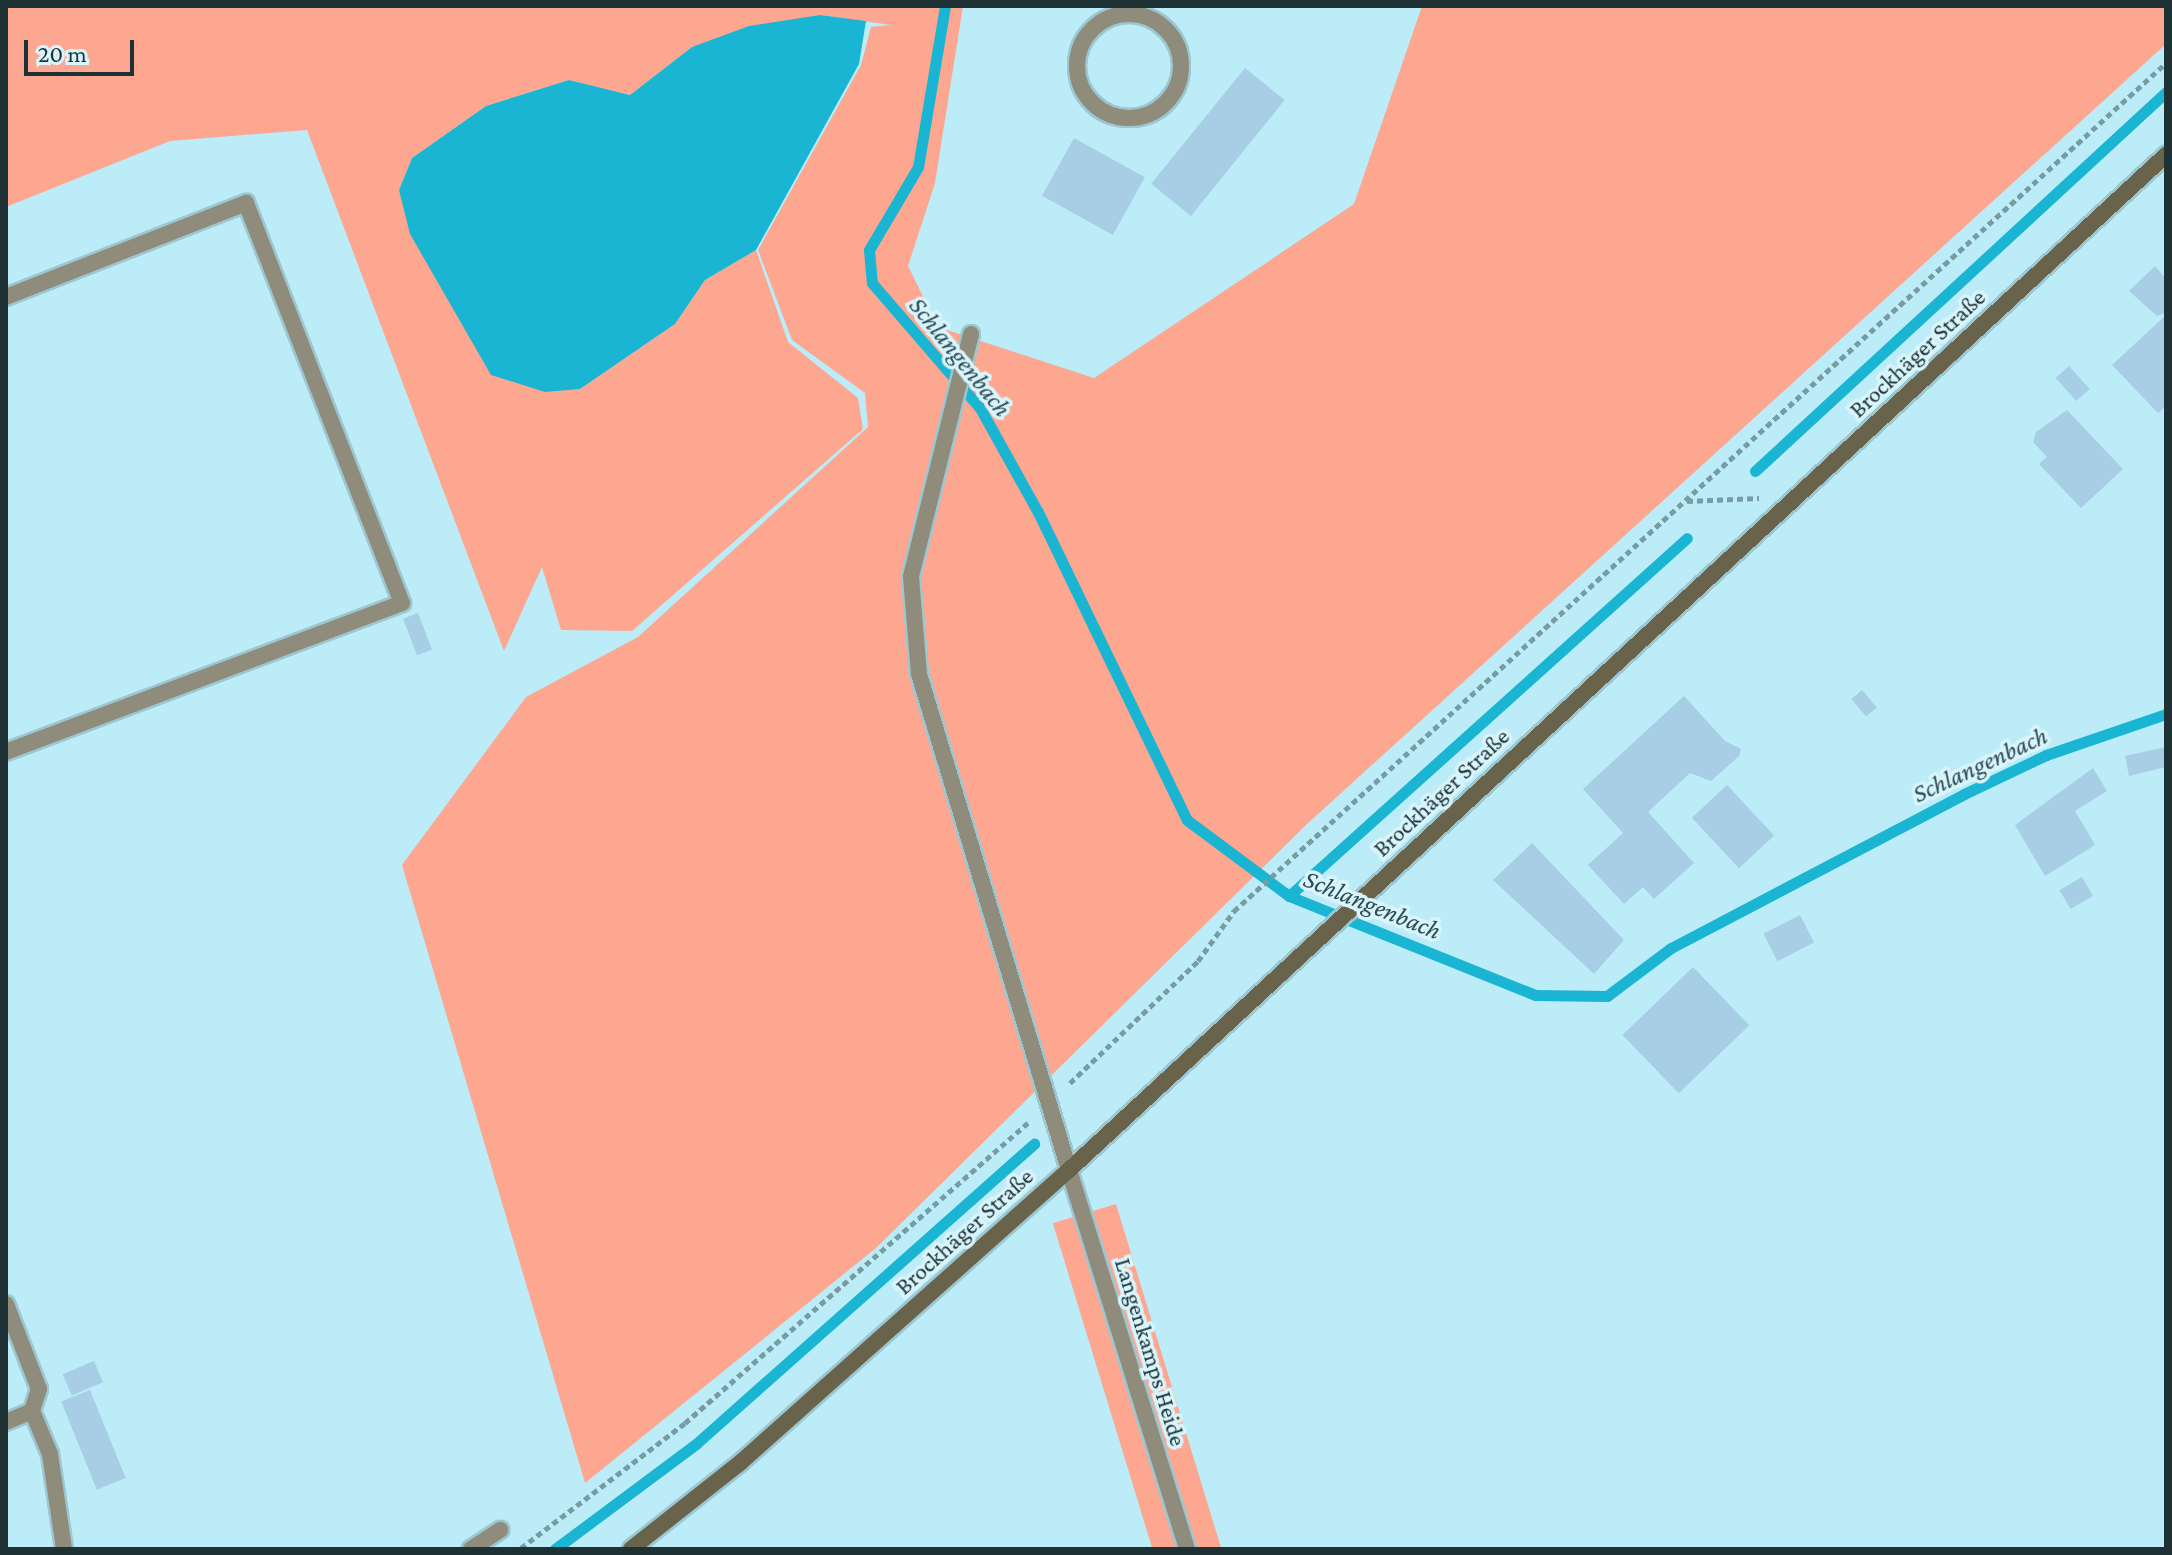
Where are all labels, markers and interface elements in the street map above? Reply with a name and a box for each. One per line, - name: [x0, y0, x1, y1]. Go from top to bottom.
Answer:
- scale bar: [28, 24, 138, 74]
- text: 20 m: [38, 40, 87, 67]
- street label: Brockhäger Straße: [1843, 283, 1991, 423]
- water label: Schlangenbach: [902, 291, 1018, 423]
- water label: Schlangenbach: [1908, 720, 2052, 810]
- street label: Brockhäger Straße: [1367, 722, 1515, 862]
- water label: Schlangenbach: [1299, 863, 1445, 947]
- street label: Brockhäger Straße: [889, 1162, 1039, 1300]
- street label: Langenkamps Heide: [1109, 1255, 1193, 1449]

